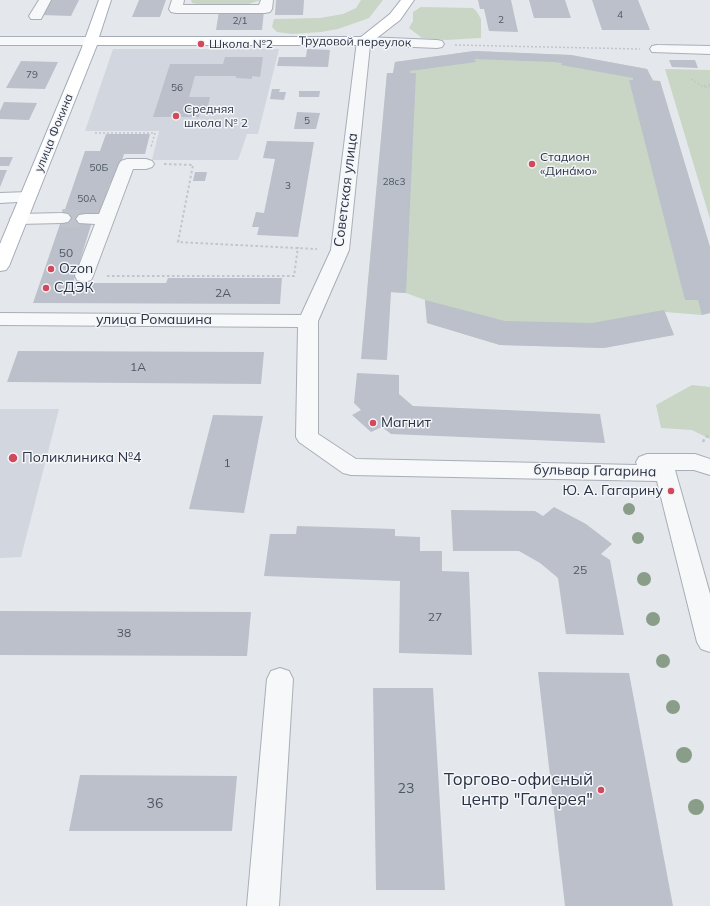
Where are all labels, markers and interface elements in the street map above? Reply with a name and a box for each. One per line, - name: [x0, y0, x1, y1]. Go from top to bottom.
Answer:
- house number: 4: [617, 9, 623, 21]
- house number: 2: [498, 14, 504, 26]
- house number: 2/1: [233, 15, 247, 27]
- street label: Трудовой переулок: [299, 34, 411, 50]
- place label: Школа №2: [209, 37, 273, 51]
- marker: Школа №2: [196, 39, 206, 49]
- house number: 79: [26, 69, 38, 81]
- house number: 56: [171, 82, 183, 94]
- street label: улица Фокина: [32, 92, 76, 174]
- place label: Средняя школа № 2: [184, 102, 248, 130]
- marker: Средняя школа № 2: [171, 111, 181, 121]
- house number: 5: [304, 115, 310, 127]
- street label: Советская улица: [331, 132, 361, 248]
- place label: Стадион «Дина́мо»: [540, 150, 597, 178]
- marker: Стадион «Дина́мо»: [527, 159, 537, 169]
- house number: 50Б: [90, 162, 108, 174]
- house number: 28с3: [382, 176, 406, 188]
- house number: 3: [285, 180, 291, 192]
- house number: 50А: [77, 193, 97, 205]
- house number: 50: [59, 246, 73, 260]
- place label: Ozon: [59, 261, 93, 277]
- marker: Ozon: [46, 264, 56, 274]
- place label: СДЭК: [54, 280, 94, 296]
- marker: СДЭК: [41, 283, 51, 293]
- house number: 2А: [215, 286, 231, 300]
- street label: улица Ромашина: [96, 312, 212, 328]
- house number: 1А: [130, 360, 146, 374]
- place label: Магнит: [381, 415, 431, 431]
- marker: Магнит: [368, 418, 378, 428]
- place label: Поликлиника №4: [22, 450, 141, 466]
- marker: Поликлиника №4: [7, 452, 19, 464]
- house number: 1: [223, 456, 231, 470]
- street label: бульвар Гагарина: [534, 462, 656, 480]
- place label: Ю. А. Гагарину: [563, 483, 663, 499]
- marker: Ю. А. Гагарину: [666, 486, 676, 496]
- house number: 25: [573, 563, 587, 577]
- house number: 27: [428, 610, 442, 624]
- house number: 38: [117, 626, 131, 640]
- place label: Торгово-офисный центр "Галерея": [444, 770, 593, 810]
- house number: 23: [398, 781, 414, 797]
- marker: Торгово-офисный центр "Галерея": [596, 785, 606, 795]
- house number: 36: [147, 796, 163, 812]

